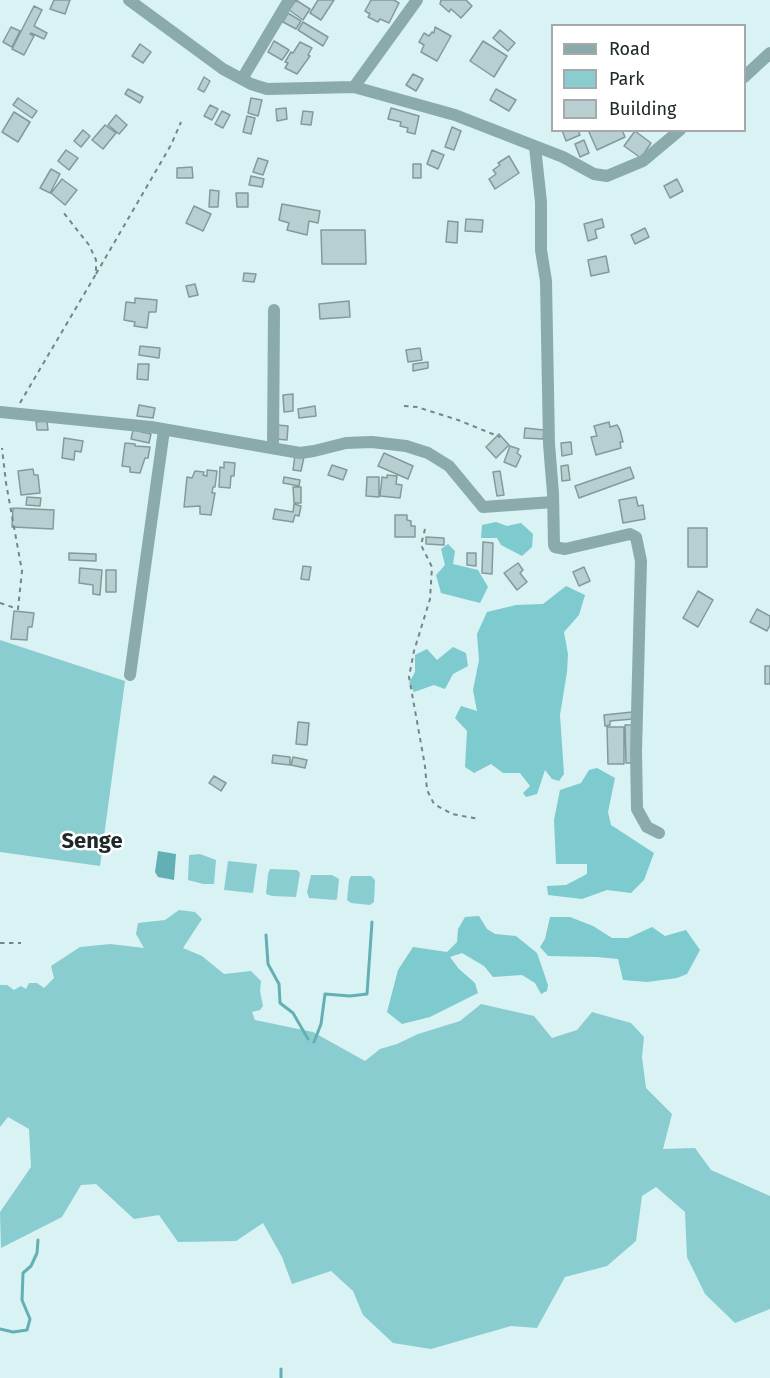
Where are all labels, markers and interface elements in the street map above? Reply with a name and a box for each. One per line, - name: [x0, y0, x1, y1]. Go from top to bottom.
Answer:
- legend: [551, 24, 746, 132]
- text: Road: [609, 38, 651, 60]
- text: Park: [609, 68, 644, 90]
- text: Building: [609, 98, 676, 120]
- district label: Senge: [61, 829, 123, 855]

